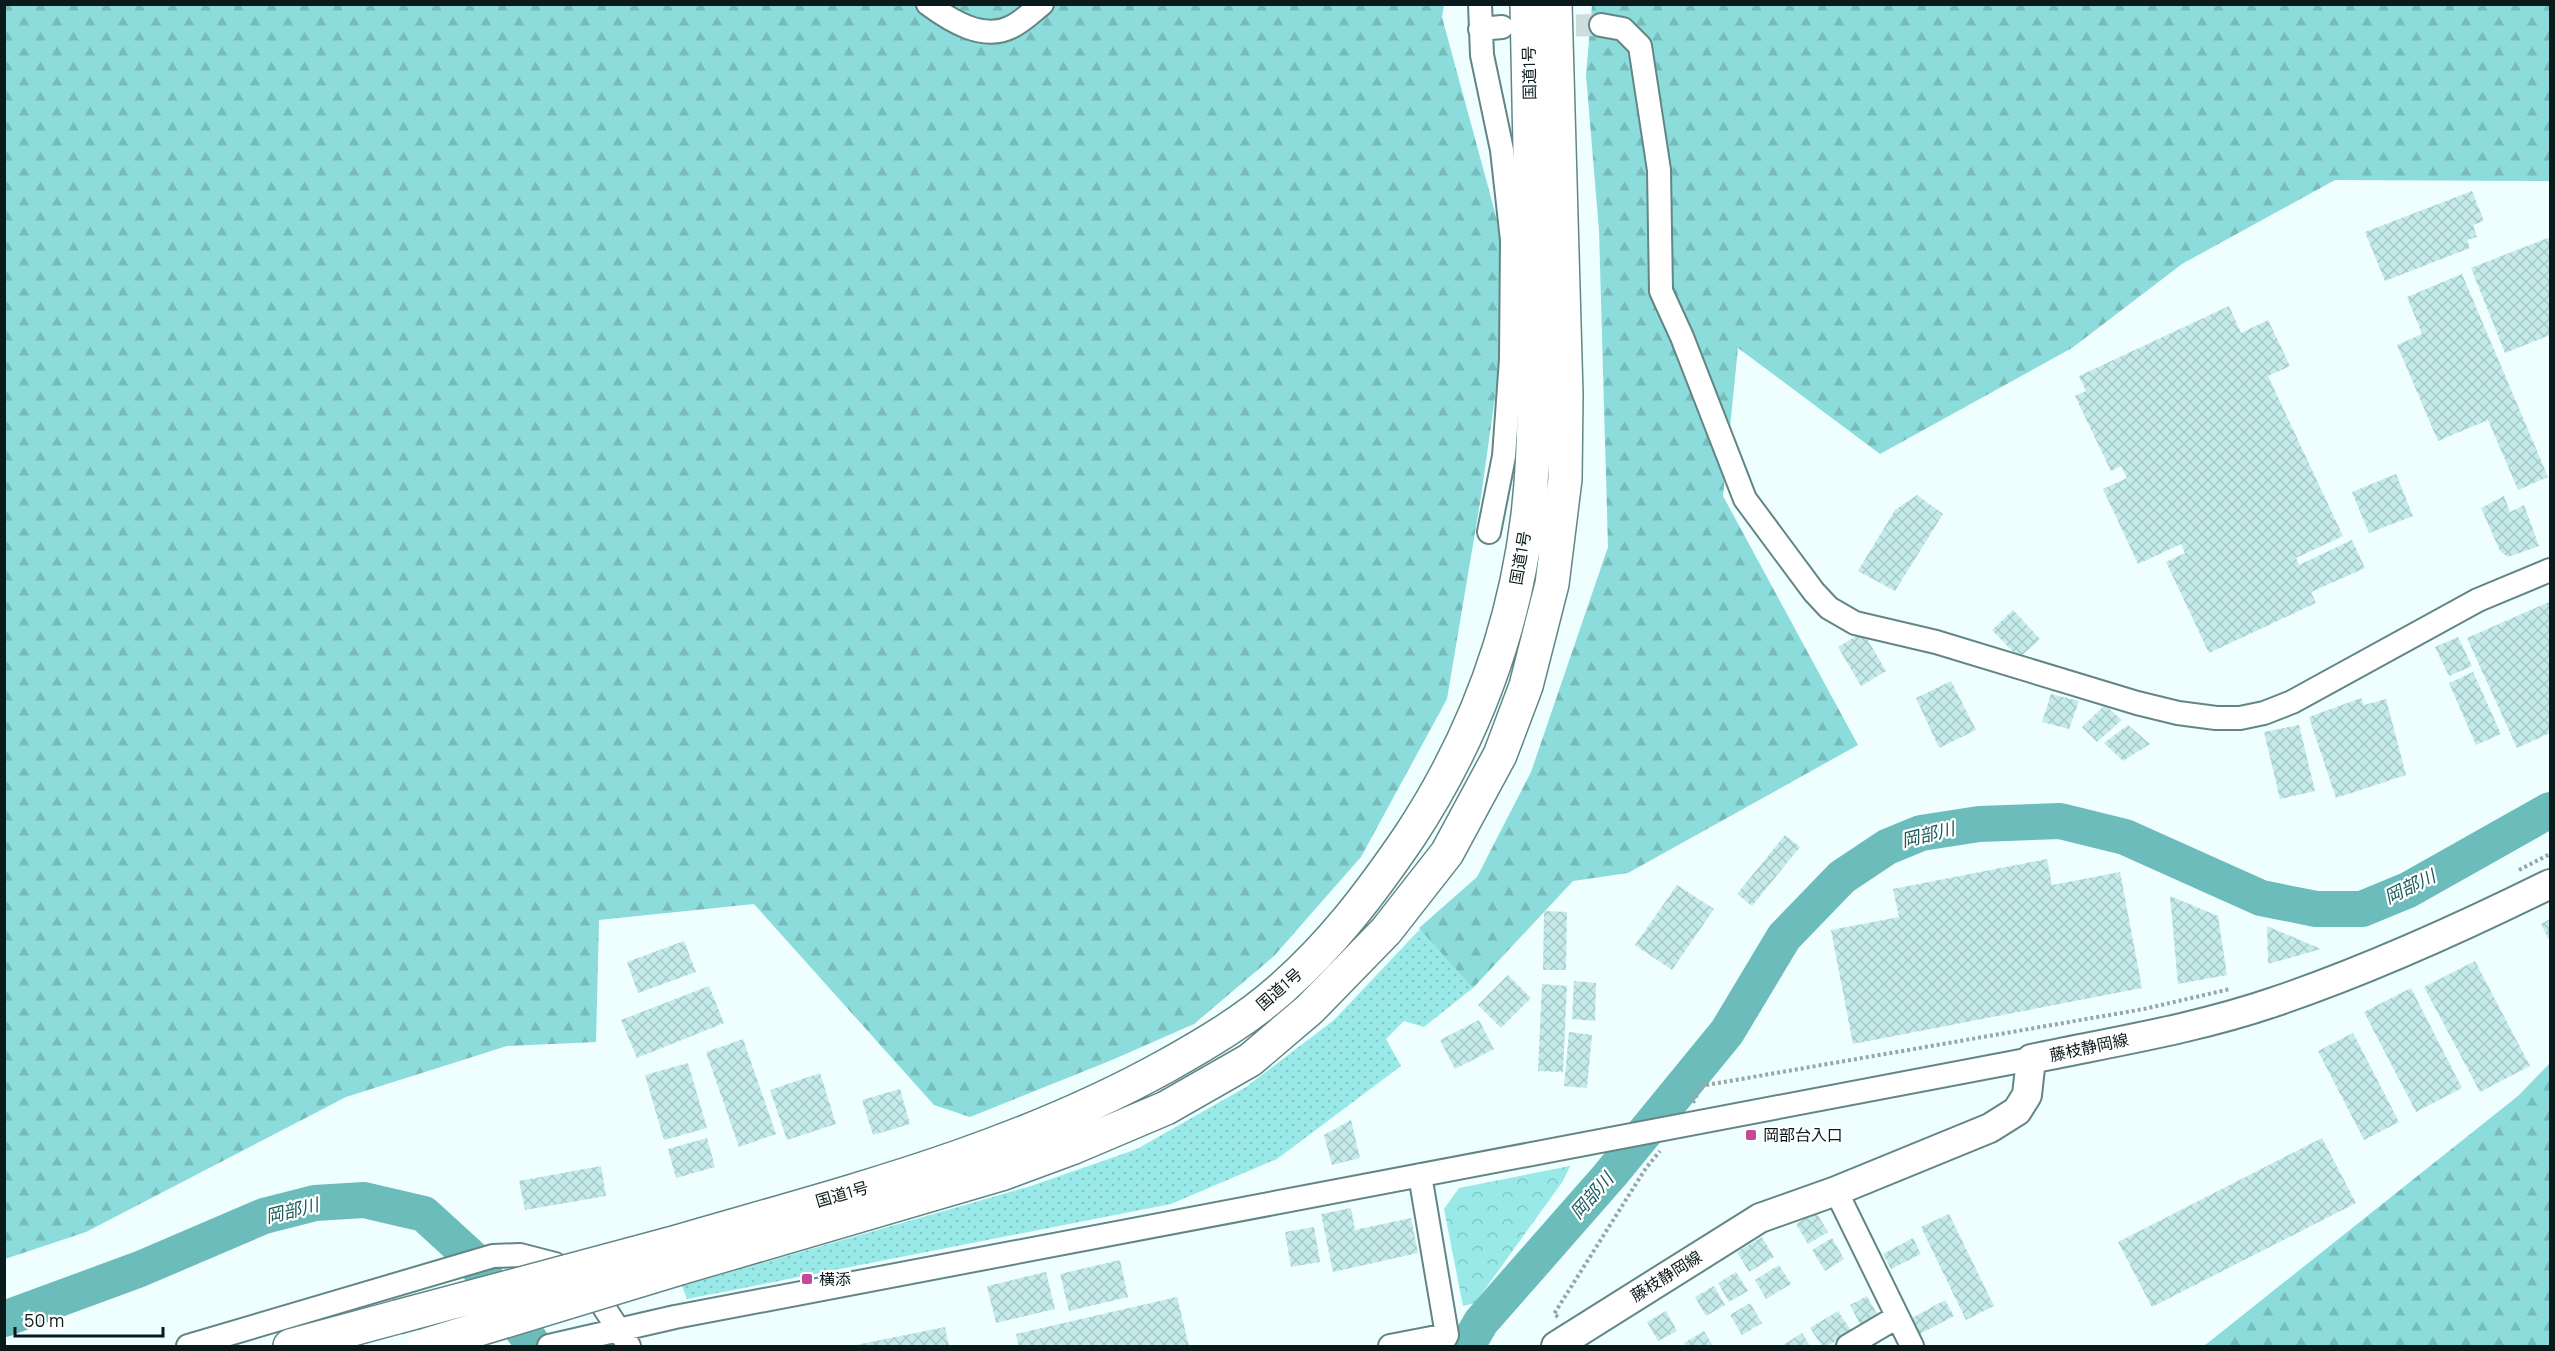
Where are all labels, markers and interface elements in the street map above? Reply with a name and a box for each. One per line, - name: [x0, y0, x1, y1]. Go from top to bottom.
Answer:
- street label: 国道1号: [1518, 46, 1540, 100]
- street label: 国道1号: [1504, 529, 1536, 587]
- water label: 岡部川: [1899, 815, 1959, 852]
- water label: 岡部川: [2380, 863, 2441, 909]
- street label: 国道1号: [1251, 963, 1307, 1015]
- street label: 藤枝静岡線: [2048, 1028, 2130, 1066]
- place label: 岡部台入口: [1763, 1124, 1843, 1146]
- marker: 岡部台入口: [1744, 1128, 1758, 1142]
- water label: 岡部川: [1564, 1166, 1619, 1224]
- street label: 国道1号: [813, 1176, 871, 1212]
- water label: 岡部川: [263, 1191, 323, 1228]
- street label: 藤枝静岡線: [1626, 1245, 1706, 1307]
- place label: 横添: [819, 1268, 851, 1290]
- marker: 横添: [800, 1272, 814, 1286]
- scale bar: [15, 1300, 164, 1338]
- text: 50 m: [24, 1308, 64, 1332]

